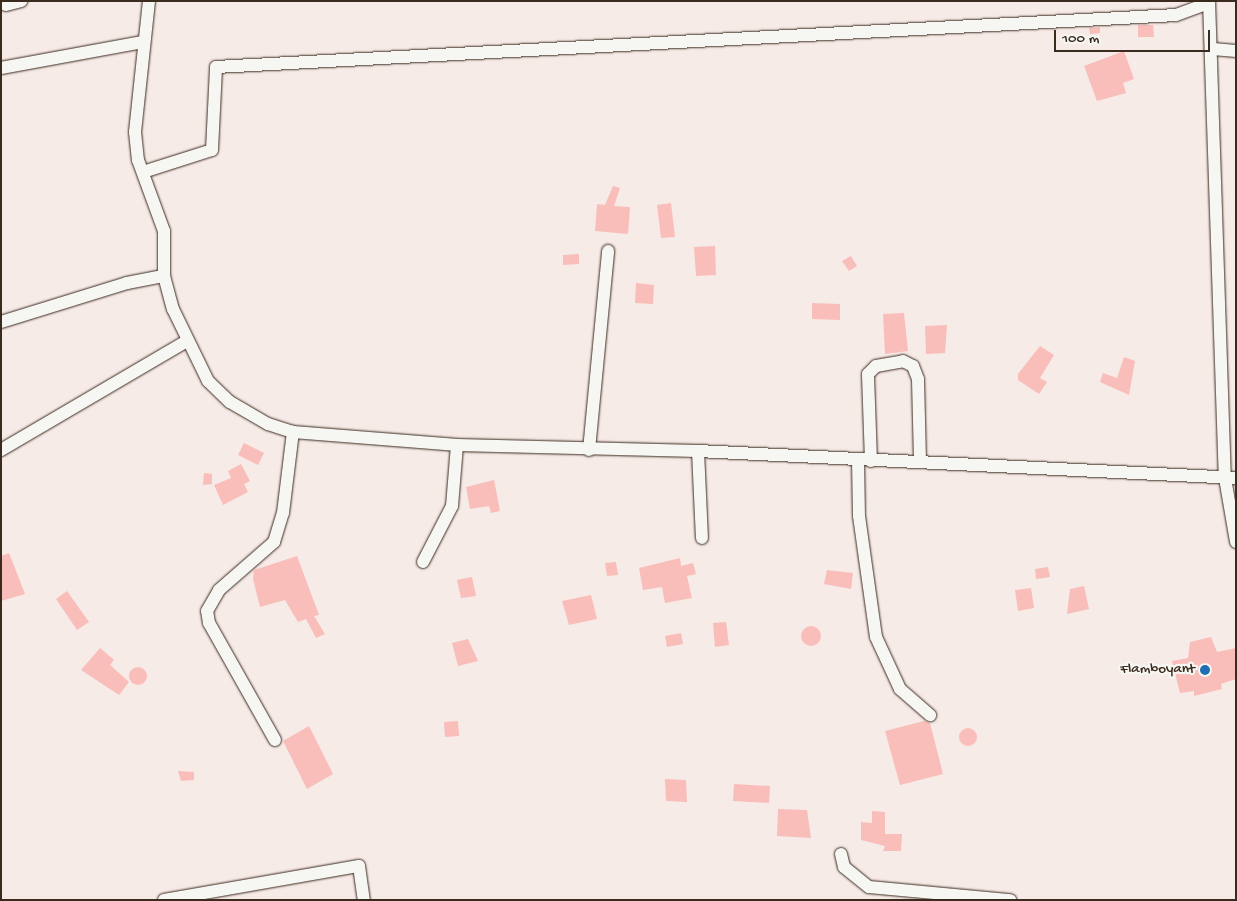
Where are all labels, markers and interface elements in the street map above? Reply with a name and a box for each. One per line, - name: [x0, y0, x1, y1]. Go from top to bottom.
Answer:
- scale bar: [1057, 20, 1213, 52]
- text: 100 m: [1062, 30, 1099, 48]
- place label: Flamboyant: [1120, 661, 1195, 679]
- marker: Flamboyant: [1199, 664, 1211, 676]

